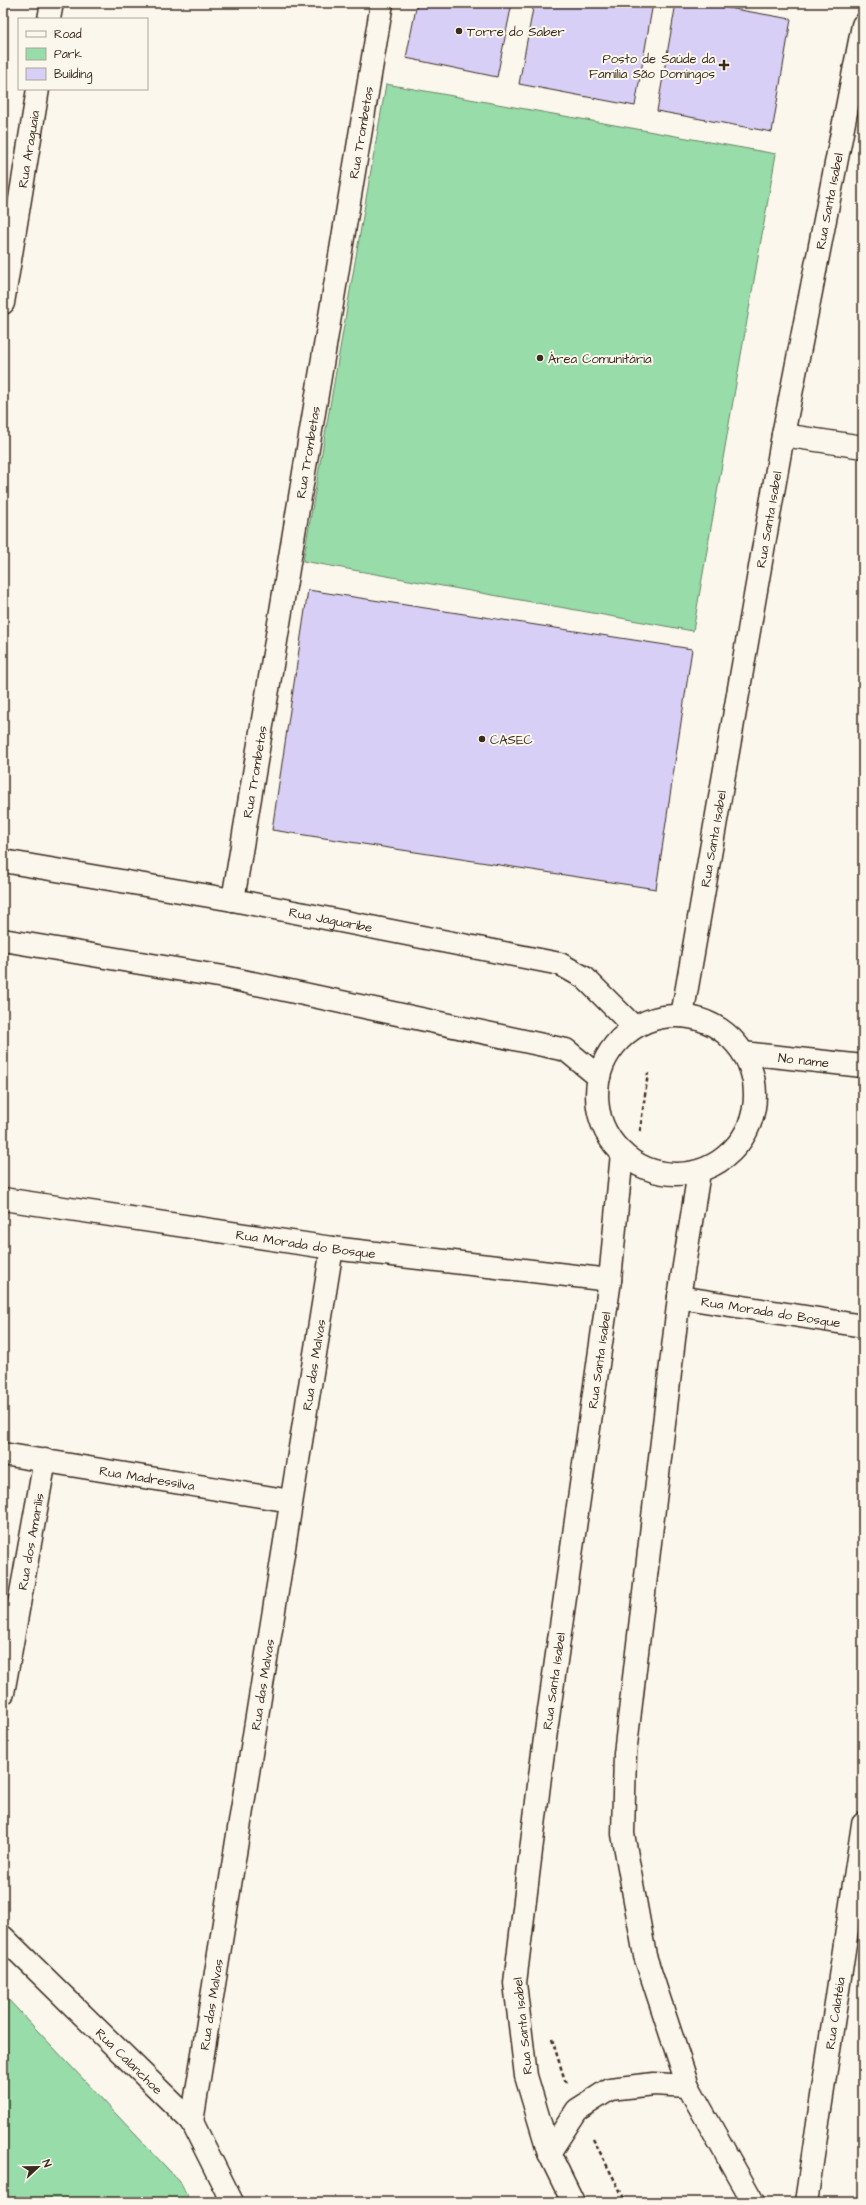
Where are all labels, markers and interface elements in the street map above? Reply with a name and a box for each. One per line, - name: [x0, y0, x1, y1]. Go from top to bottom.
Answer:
- legend: [18, 18, 148, 90]
- place label: Torre do Saber: [467, 23, 565, 41]
- text: Road: [54, 26, 82, 43]
- marker: Torre do Saber: [454, 26, 464, 36]
- text: Park: [54, 46, 82, 63]
- place label: Posto de Saúde da Família São Domingos: [589, 50, 715, 84]
- marker: Posto de Saúde da Família São Domingos: [718, 59, 730, 71]
- text: Building: [54, 66, 92, 84]
- street label: Rua Trombetas: [345, 85, 378, 180]
- street label: Rua Araguaia: [14, 109, 44, 189]
- street label: Rua Santa Isabel: [811, 152, 848, 251]
- place label: Área Comunitária: [548, 350, 652, 368]
- marker: Área Comunitária: [535, 353, 545, 363]
- street label: Rua Trombetas: [292, 404, 325, 500]
- street label: Rua Santa Isabel: [752, 470, 787, 569]
- street label: Rua Trombetas: [239, 724, 272, 819]
- place label: CASEC: [490, 731, 533, 749]
- marker: CASEC: [477, 734, 487, 744]
- street label: Rua Santa Isabel: [697, 789, 731, 889]
- street label: Rua Jaguaribe: [287, 903, 374, 937]
- street label: No name: [777, 1049, 830, 1072]
- street label: Rua Morada do Bosque: [235, 1226, 376, 1263]
- street label: Rua Morada do Bosque: [700, 1293, 842, 1332]
- street label: Rua Santa Isabel: [584, 1311, 615, 1410]
- street label: Rua das Malvas: [298, 1317, 331, 1412]
- street label: Rua Madressilva: [98, 1462, 196, 1495]
- street label: Rua dos Amarílis: [14, 1491, 49, 1592]
- street label: Rua Santa Isabel: [538, 1631, 570, 1731]
- street label: Rua das Malvas: [247, 1637, 279, 1732]
- street label: Rua das Malvas: [196, 1957, 228, 2052]
- street label: Rua Calatéia: [821, 1975, 850, 2051]
- street label: Rua Santa Isabel: [509, 1976, 537, 2075]
- street label: Rua Calanchoe: [91, 2024, 166, 2099]
- north arrow: [18, 2147, 58, 2187]
- text: N: [39, 2157, 55, 2170]

